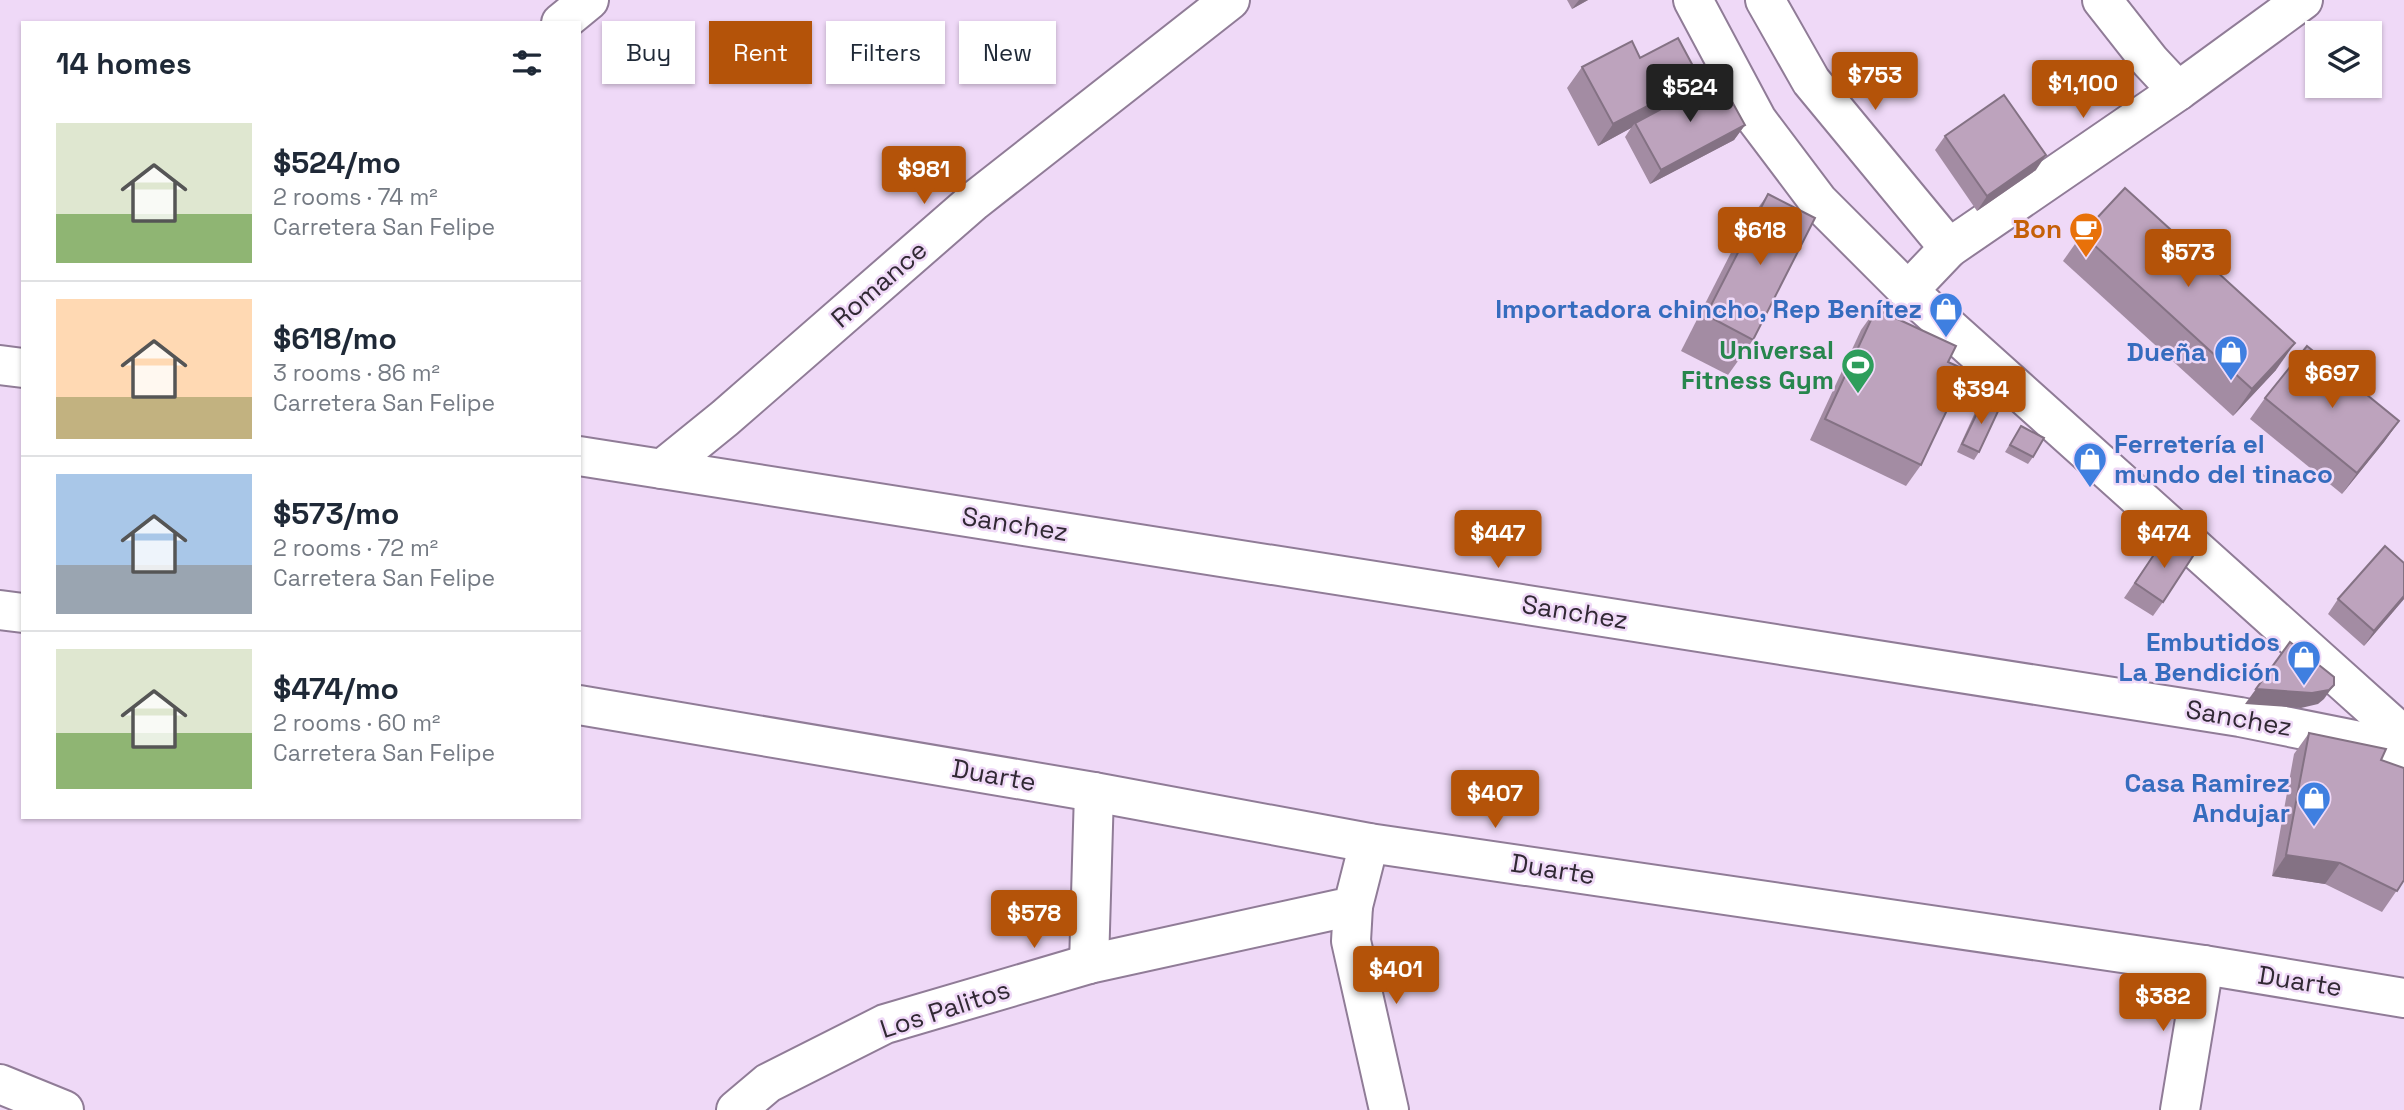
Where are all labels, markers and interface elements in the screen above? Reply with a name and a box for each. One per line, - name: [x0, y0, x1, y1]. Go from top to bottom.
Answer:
- chip: Buy: [602, 21, 695, 84]
- chip: Rent: [709, 21, 812, 84]
- chip: Filters: [826, 21, 945, 84]
- chip: New: [959, 21, 1056, 84]
- map controls: [2305, 21, 2382, 98]
- button: layers: [2305, 21, 2382, 98]
- text: 14 homes: [56, 44, 192, 83]
- icon: filters: [508, 44, 546, 82]
- pin: $753: [1834, 52, 1916, 112]
- text: $753: [1848, 60, 1902, 90]
- pin: $1,100: [2026, 60, 2140, 120]
- pin: $524: [1649, 64, 1731, 124]
- text: $1,100: [2048, 68, 2118, 98]
- text: $524: [1662, 72, 1718, 102]
- text: $524/mo: [273, 143, 401, 182]
- pin: $981: [883, 146, 965, 206]
- icon: home: [112, 151, 196, 235]
- text: $981: [898, 154, 950, 184]
- text: 2 rooms · 74 m²: [273, 182, 438, 212]
- pin: $618: [1719, 208, 1801, 267]
- cafe icon: Bon: [2067, 210, 2105, 259]
- text: Carretera San Felipe: [273, 212, 495, 242]
- place label: Bon: [2013, 212, 2062, 246]
- text: $618: [1734, 215, 1786, 245]
- pin: $573: [2147, 230, 2229, 289]
- street label: Romance: [824, 233, 934, 335]
- text: $573: [2161, 237, 2215, 267]
- shop icon: Importadora chincho, Rep Benítez: [1927, 290, 1965, 339]
- place label: Importadora chincho, Rep Benítez: [1495, 292, 1922, 326]
- text: $618/mo: [273, 319, 397, 358]
- icon: home: [112, 327, 196, 411]
- place label: Universal Fitness Gym: [1681, 333, 1834, 397]
- shop icon: Dueña: [2212, 333, 2250, 382]
- place label: Dueña: [2127, 335, 2206, 369]
- sports icon: Universal Fitness Gym: [1839, 346, 1877, 395]
- pin: $697: [2291, 350, 2373, 410]
- text: 3 rooms · 86 m²: [273, 358, 440, 388]
- text: $697: [2305, 358, 2359, 388]
- pin: $394: [1940, 366, 2022, 426]
- text: $394: [1953, 374, 2009, 404]
- text: Carretera San Felipe: [273, 388, 495, 418]
- place label: Ferretería el mundo del tinaco: [2114, 427, 2333, 491]
- shop icon: Ferretería el mundo del tinaco: [2071, 440, 2109, 489]
- text: $573/mo: [273, 494, 399, 533]
- street label: Sanchez: [960, 499, 1070, 549]
- icon: home: [112, 502, 196, 586]
- pin: $447: [1457, 510, 1539, 570]
- pin: $474: [2123, 510, 2205, 570]
- text: $447: [1471, 518, 1525, 548]
- text: $474: [2137, 518, 2191, 548]
- text: 2 rooms · 72 m²: [273, 533, 438, 563]
- text: Carretera San Felipe: [273, 563, 495, 593]
- street label: Sanchez: [1520, 587, 1630, 637]
- place label: Embutidos La Bendición: [2118, 625, 2280, 689]
- shop icon: Embutidos La Bendición: [2285, 638, 2323, 687]
- text: $474/mo: [273, 669, 399, 708]
- icon: home: [112, 677, 196, 761]
- street label: Sanchez: [2183, 692, 2295, 744]
- text: 2 rooms · 60 m²: [273, 708, 440, 738]
- text: Carretera San Felipe: [273, 738, 495, 768]
- street label: Duarte: [949, 751, 1039, 799]
- place label: Casa Ramirez Andujar: [2125, 766, 2290, 830]
- pin: $407: [1454, 770, 1536, 830]
- text: $407: [1467, 778, 1523, 808]
- shop icon: Casa Ramirez Andujar: [2295, 779, 2333, 828]
- street label: Duarte: [1508, 846, 1598, 892]
- pin: $578: [993, 890, 1075, 950]
- text: $578: [1007, 898, 1061, 928]
- pin: $401: [1355, 946, 1437, 1006]
- text: $401: [1369, 954, 1423, 984]
- street label: Duarte: [2255, 958, 2345, 1004]
- street label: Los Palitos: [876, 972, 1014, 1046]
- pin: $382: [2122, 974, 2204, 1033]
- text: $382: [2135, 981, 2191, 1011]

